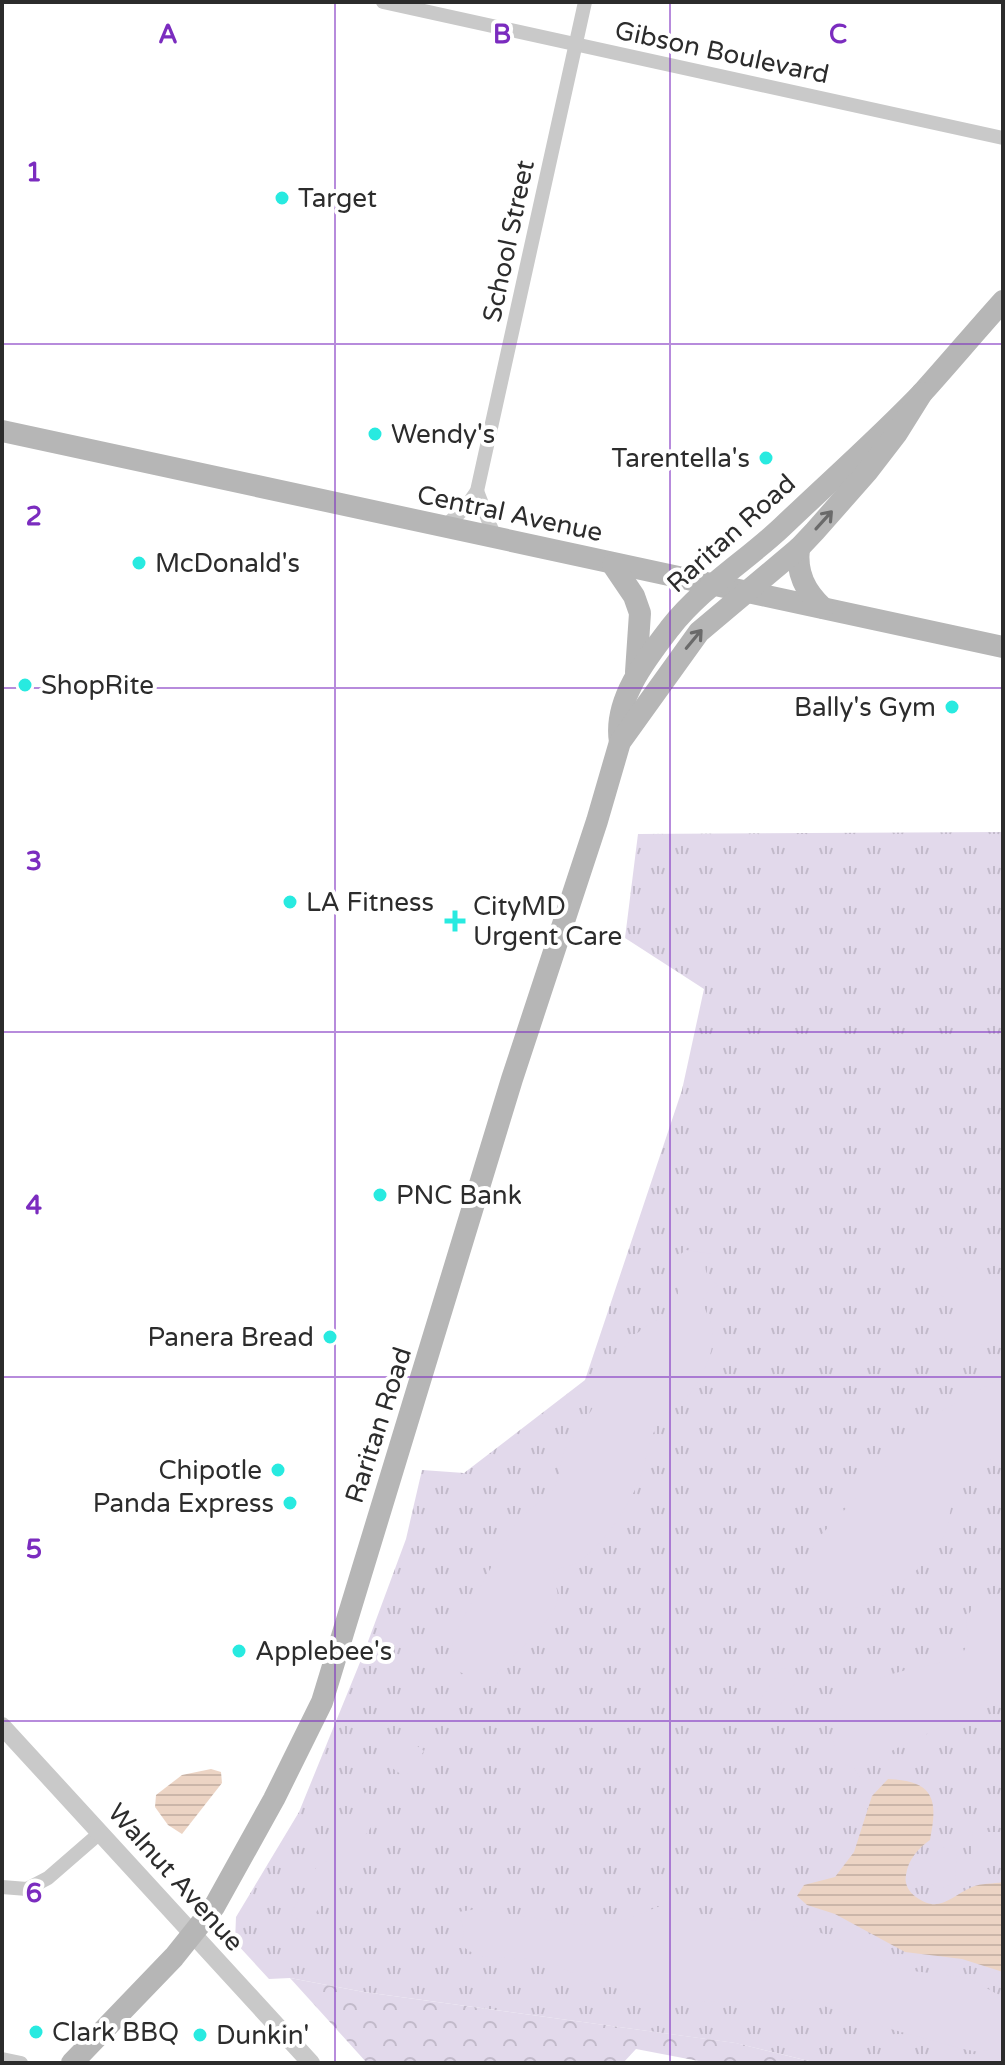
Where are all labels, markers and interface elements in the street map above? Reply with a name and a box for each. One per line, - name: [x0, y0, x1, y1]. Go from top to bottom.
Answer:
- street label: Gibson Boulevard: [612, 15, 832, 90]
- text: A: [158, 19, 178, 50]
- text: B: [493, 19, 511, 50]
- text: C: [829, 19, 847, 50]
- text: 1: [26, 157, 42, 188]
- street label: School Street: [476, 157, 541, 325]
- place label: Target: [298, 183, 377, 214]
- marker: Target: [273, 189, 291, 207]
- place label: Wendy's: [391, 419, 495, 450]
- marker: Wendy's: [366, 425, 384, 443]
- place label: Tarentella's: [612, 443, 750, 474]
- marker: Tarentella's: [757, 449, 775, 467]
- street label: Raritan Road: [661, 468, 802, 599]
- street label: Central Avenue: [414, 479, 605, 548]
- text: 2: [26, 501, 42, 532]
- one-way arrow: [815, 511, 833, 531]
- place label: McDonald's: [155, 548, 300, 579]
- marker: McDonald's: [130, 554, 148, 572]
- one-way arrow: [685, 630, 703, 650]
- place label: ShopRite: [41, 670, 154, 701]
- marker: ShopRite: [16, 676, 34, 694]
- place label: Bally's Gym: [794, 692, 936, 723]
- marker: Bally's Gym: [943, 698, 961, 716]
- text: 3: [26, 846, 42, 877]
- place label: LA Fitness: [306, 887, 434, 918]
- place label: CityMD Urgent Care: [473, 891, 622, 952]
- marker: LA Fitness: [281, 893, 299, 911]
- marker: CityMD Urgent Care: [444, 910, 466, 932]
- place label: PNC Bank: [396, 1180, 522, 1211]
- marker: PNC Bank: [371, 1186, 389, 1204]
- text: 4: [26, 1190, 42, 1221]
- place label: Panera Bread: [148, 1322, 314, 1353]
- marker: Panera Bread: [321, 1328, 339, 1346]
- street label: Raritan Road: [339, 1343, 418, 1507]
- place label: Chipotle: [158, 1455, 262, 1486]
- marker: Chipotle: [269, 1461, 287, 1479]
- place label: Panda Express: [93, 1488, 274, 1519]
- marker: Panda Express: [281, 1494, 299, 1512]
- text: 5: [26, 1534, 42, 1565]
- place label: Applebee's: [255, 1636, 392, 1667]
- marker: Applebee's: [230, 1642, 248, 1660]
- street label: Walnut Avenue: [101, 1797, 250, 1957]
- text: 6: [26, 1878, 42, 1909]
- place label: Clark BBQ: [52, 2017, 179, 2048]
- place label: Dunkin': [216, 2020, 309, 2051]
- marker: Clark BBQ: [27, 2023, 45, 2041]
- marker: Dunkin': [191, 2026, 209, 2044]

